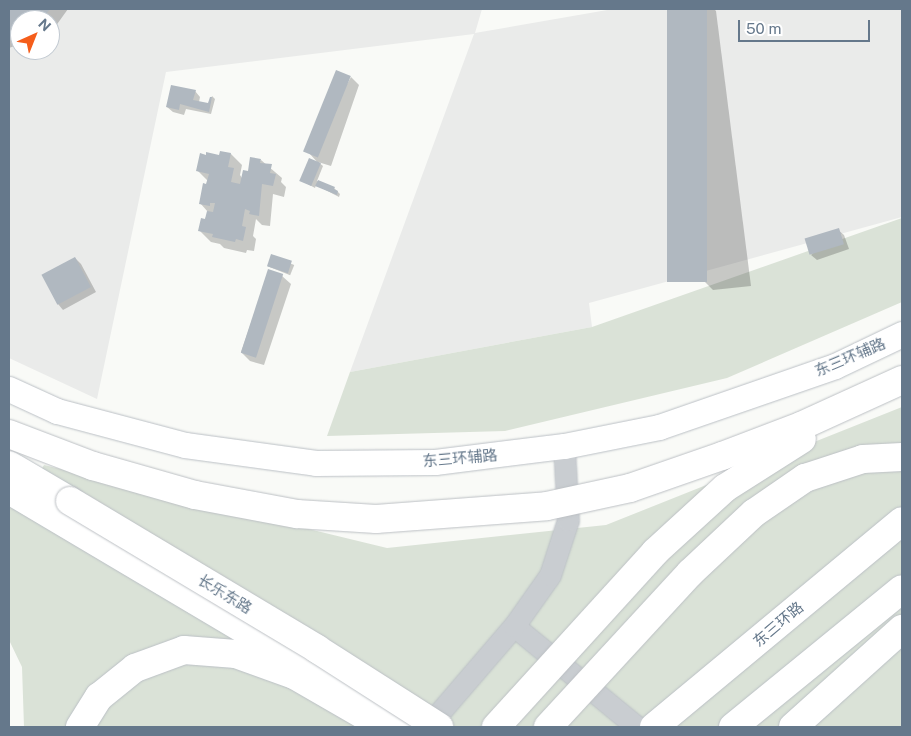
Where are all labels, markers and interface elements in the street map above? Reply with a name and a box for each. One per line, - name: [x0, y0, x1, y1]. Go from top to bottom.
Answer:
- north arrow: [10, 10, 60, 60]
- scale bar: [741, 10, 874, 42]
- text: N: [35, 15, 54, 34]
- text: 50 m: [746, 20, 781, 37]
- street label: 东三环辅路: [812, 334, 888, 380]
- street label: 东三环辅路: [422, 446, 498, 470]
- street label: 长乐东路: [195, 571, 255, 617]
- street label: 东三环路: [749, 598, 807, 650]

